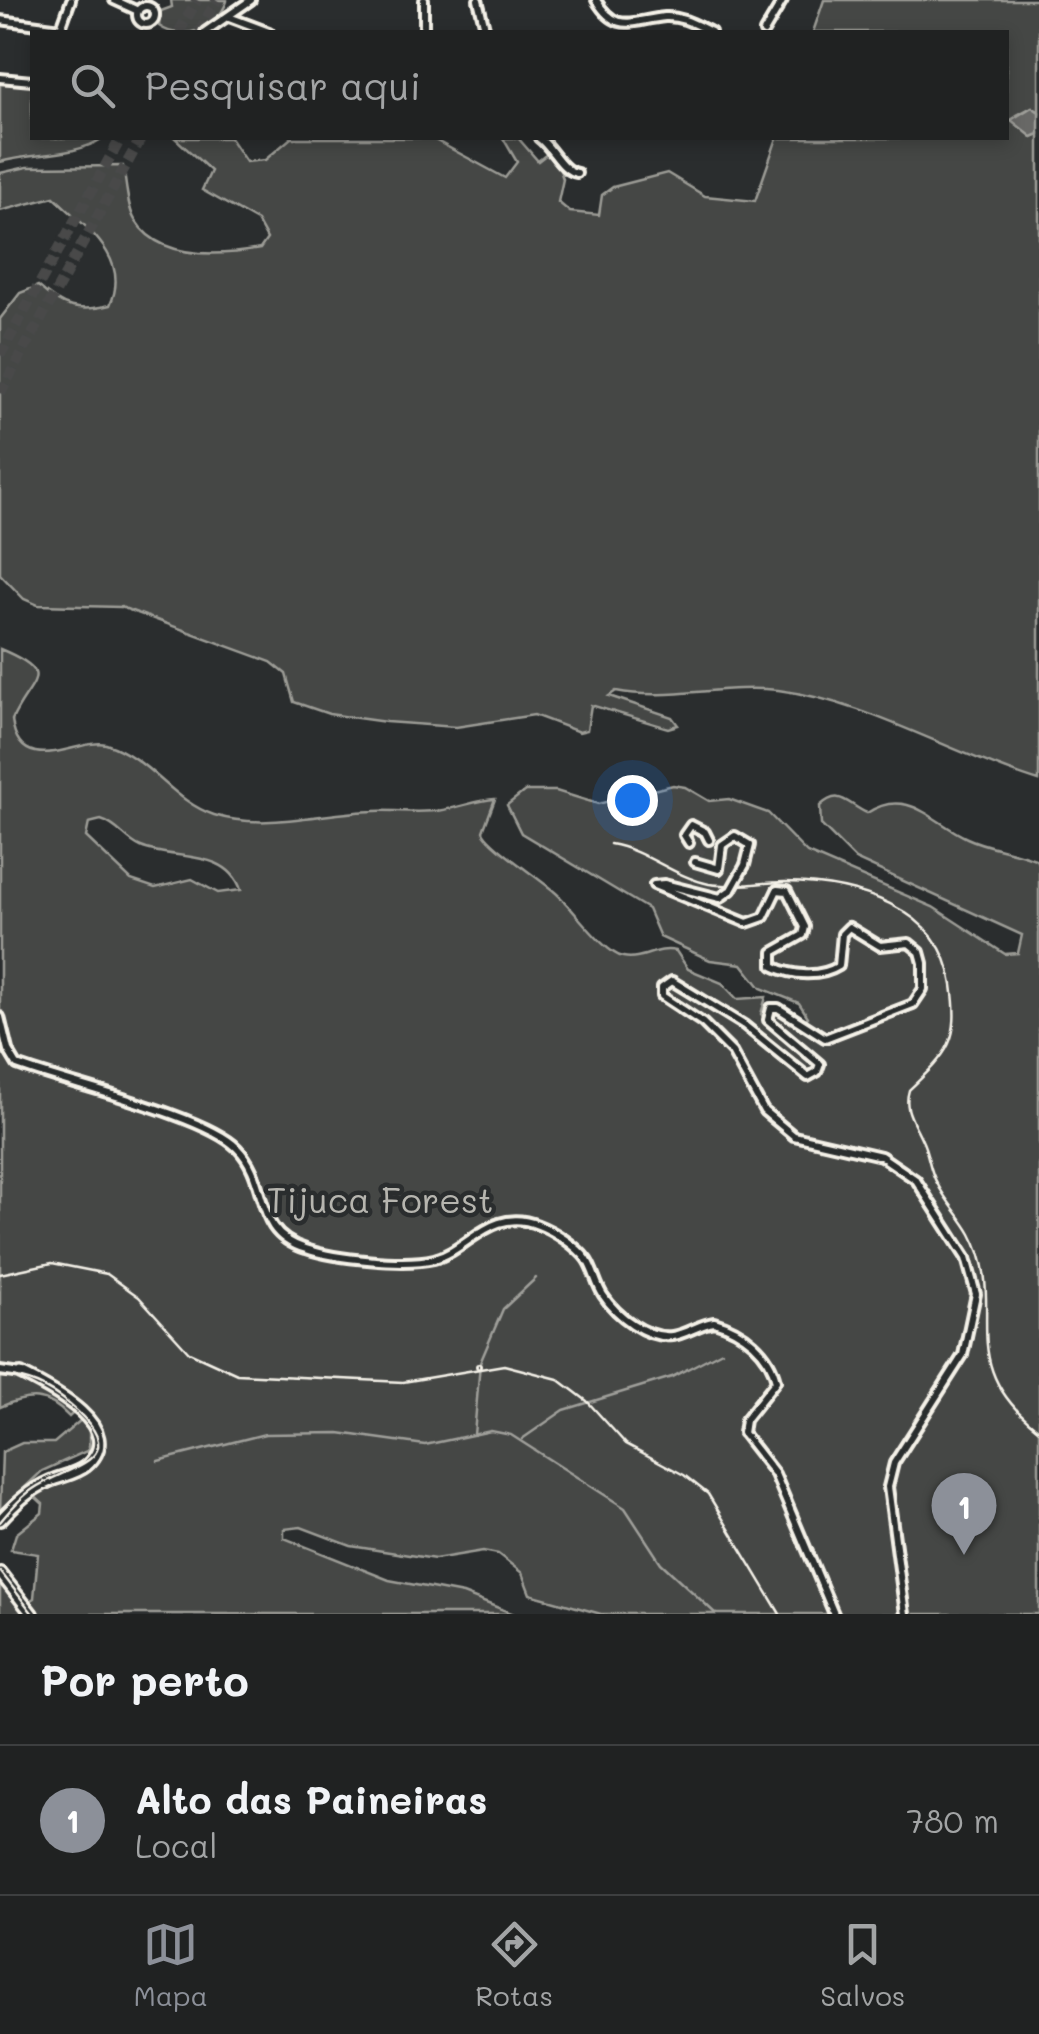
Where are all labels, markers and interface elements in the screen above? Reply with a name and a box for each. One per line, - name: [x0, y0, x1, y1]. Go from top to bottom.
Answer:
- search box: [30, 30, 1009, 140]
- icon: search: [65, 58, 120, 113]
- text: Pesquisar aqui: [145, 60, 421, 110]
- your location: [607, 775, 658, 826]
- park label: Tijuca Forest: [267, 1176, 493, 1222]
- pin: 1: [932, 1472, 996, 1555]
- text: Por perto: [40, 1652, 249, 1707]
- text: Alto das Paineiras: [135, 1774, 487, 1824]
- text: 1: [65, 1799, 80, 1841]
- text: 780 m: [906, 1799, 999, 1841]
- text: Local: [135, 1824, 218, 1866]
- tab: Mapa: [134, 1917, 208, 2013]
- tab: Rotas: [475, 1917, 553, 2013]
- tab: Salvos: [820, 1917, 905, 2013]

